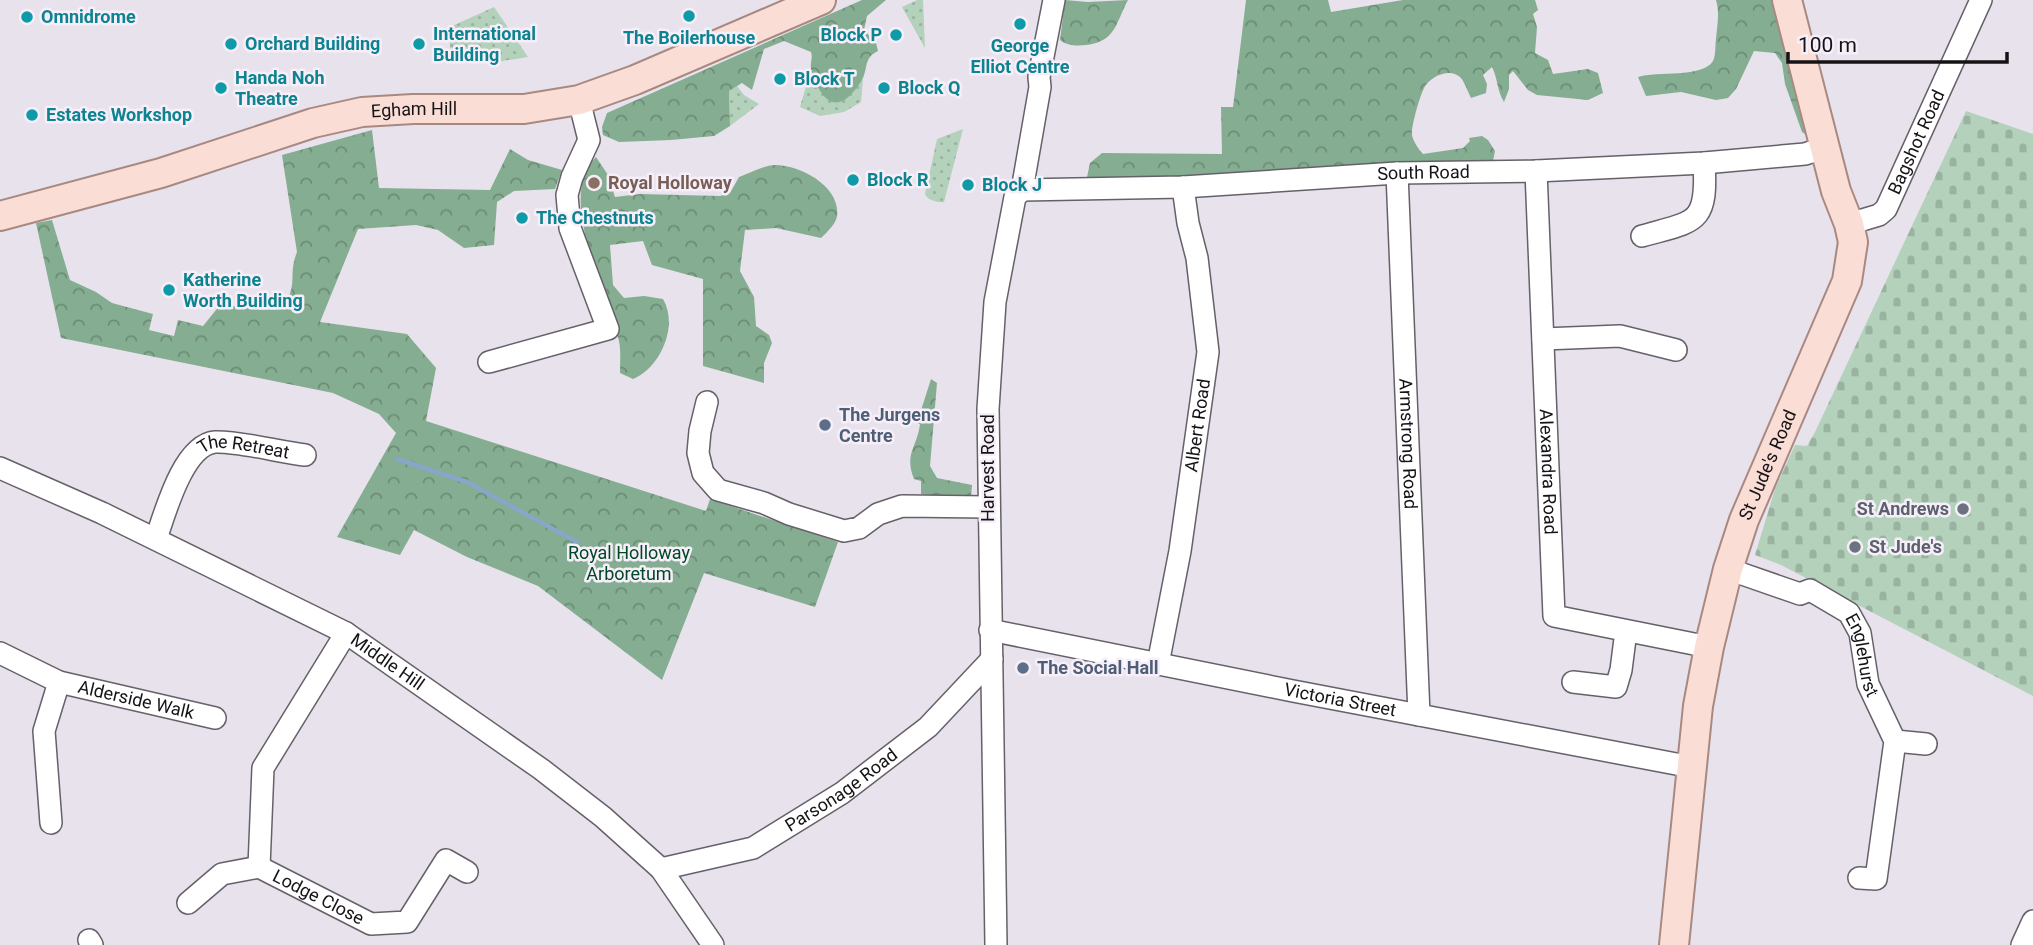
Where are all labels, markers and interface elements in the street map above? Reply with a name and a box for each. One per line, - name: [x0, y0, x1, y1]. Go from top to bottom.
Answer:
- place label: Omnidrome: [41, 6, 136, 27]
- marker: The Boilerhouse: [681, 8, 697, 24]
- marker: Omnidrome: [19, 9, 35, 25]
- marker: George Elliot Centre: [1012, 16, 1028, 32]
- scale bar: [1788, 21, 2007, 65]
- place label: International Building: [433, 23, 536, 65]
- place label: Block P: [821, 24, 882, 45]
- place label: The Boilerhouse: [623, 27, 755, 48]
- marker: Block P: [888, 27, 904, 43]
- place label: Orchard Building: [245, 33, 380, 54]
- text: 100 m: [1798, 33, 1857, 57]
- place label: George Elliot Centre: [971, 35, 1070, 77]
- marker: Orchard Building: [223, 36, 239, 52]
- marker: International Building: [411, 36, 427, 52]
- place label: Handa Noh Theatre: [235, 67, 325, 109]
- place label: Block T: [794, 68, 855, 89]
- marker: Block T: [772, 71, 788, 87]
- place label: Block Q: [898, 77, 960, 98]
- marker: Handa Noh Theatre: [213, 80, 229, 96]
- marker: Block Q: [876, 80, 892, 96]
- street label: Bagshot Road: [1883, 86, 1949, 197]
- street label: Egham Hill: [370, 98, 457, 121]
- place label: Estates Workshop: [46, 104, 192, 125]
- marker: Estates Workshop: [24, 107, 40, 123]
- street label: South Road: [1377, 161, 1470, 184]
- place label: Block R: [867, 169, 929, 190]
- place label: Royal Holloway: [608, 172, 733, 193]
- marker: Block R: [845, 172, 861, 188]
- place label: Block J: [982, 174, 1042, 195]
- marker: Royal Holloway: [586, 175, 602, 191]
- marker: Block J: [960, 177, 976, 193]
- place label: The Chestnuts: [536, 207, 654, 228]
- marker: The Chestnuts: [514, 210, 530, 226]
- place label: Katherine Worth Building: [183, 269, 303, 311]
- marker: Katherine Worth Building: [161, 282, 177, 298]
- street label: Albert Road: [1180, 377, 1214, 473]
- street label: Armstrong Road: [1395, 378, 1422, 510]
- place label: The Jurgens Centre: [839, 404, 940, 446]
- street label: St Jude's Road: [1734, 406, 1800, 523]
- street label: Alexandra Road: [1536, 408, 1562, 535]
- street label: Harvest Road: [977, 414, 998, 522]
- marker: The Jurgens Centre: [817, 417, 833, 433]
- street label: The Retreat: [193, 431, 291, 462]
- place label: St Andrews: [1857, 498, 1949, 519]
- marker: St Andrews: [1955, 501, 1971, 517]
- place label: St Jude's: [1869, 536, 1942, 557]
- marker: St Jude's: [1847, 539, 1863, 555]
- park label: Royal Holloway Arboretum: [568, 542, 691, 584]
- street label: Englehurst: [1841, 609, 1884, 700]
- street label: Middle Hill: [347, 629, 429, 694]
- place label: The Social Hall: [1037, 657, 1159, 678]
- marker: The Social Hall: [1015, 660, 1031, 676]
- street label: Alderside Walk: [76, 676, 197, 723]
- street label: Victoria Street: [1282, 678, 1398, 720]
- street label: Parsonage Road: [781, 744, 901, 836]
- street label: Lodge Close: [270, 865, 368, 929]

